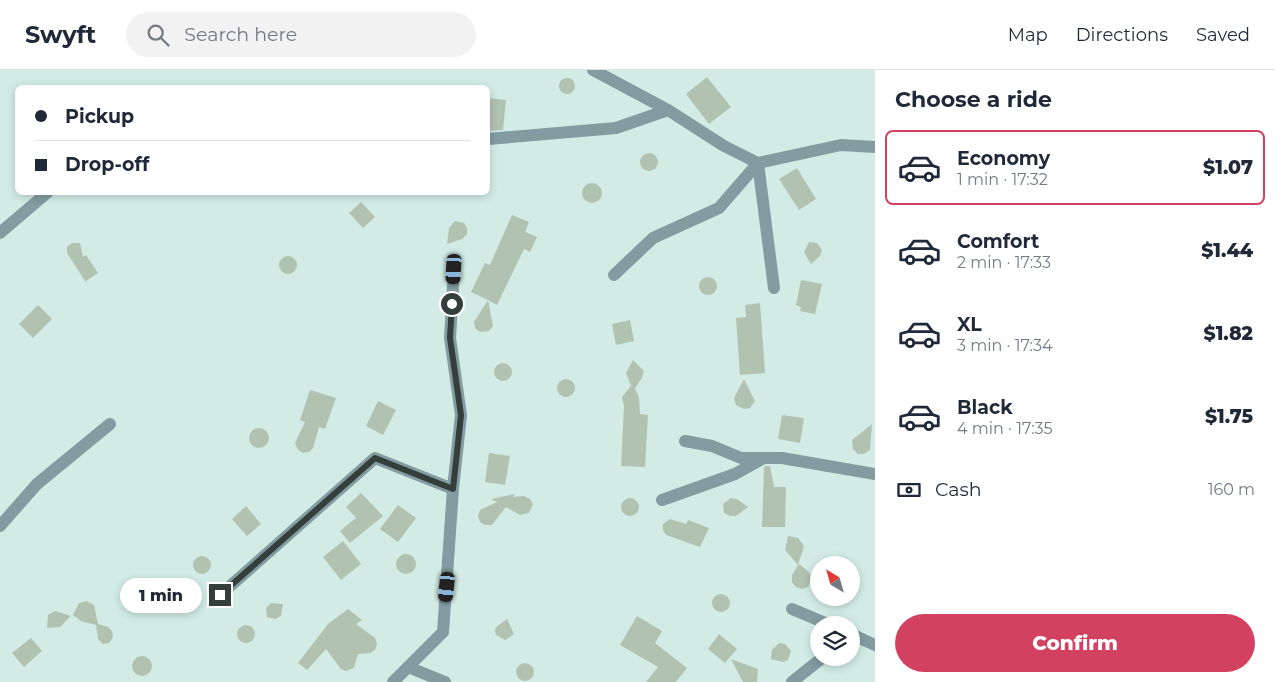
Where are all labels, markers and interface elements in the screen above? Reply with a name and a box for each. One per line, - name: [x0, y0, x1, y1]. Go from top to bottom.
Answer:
- search box: [126, 12, 476, 57]
- text: Swyft: [25, 20, 96, 49]
- icon: search: [144, 21, 172, 49]
- text: Search here: [184, 23, 297, 46]
- text: Map: [1008, 24, 1048, 46]
- text: Directions: [1076, 24, 1168, 46]
- text: Saved: [1196, 24, 1250, 46]
- text: Choose a ride: [895, 86, 1052, 113]
- text: Pickup: [65, 105, 134, 128]
- icon: car: [897, 145, 942, 190]
- text: Economy: [957, 147, 1050, 170]
- text: Drop-off: [65, 153, 149, 176]
- text: $1.07: [1203, 156, 1253, 179]
- text: 1 min · 17:32: [957, 170, 1048, 189]
- icon: car: [897, 228, 942, 273]
- text: Comfort: [957, 230, 1039, 253]
- text: $1.44: [1201, 239, 1253, 262]
- text: 2 min · 17:33: [957, 253, 1051, 272]
- car: [445, 254, 462, 284]
- route start: [441, 293, 463, 315]
- icon: car: [897, 311, 942, 356]
- text: XL: [957, 313, 982, 336]
- text: $1.82: [1204, 322, 1253, 345]
- text: 3 min · 17:34: [957, 336, 1053, 355]
- icon: car: [897, 394, 942, 439]
- text: Black: [957, 396, 1013, 419]
- text: $1.75: [1205, 405, 1253, 428]
- text: 4 min · 17:35: [957, 419, 1052, 438]
- icon: cash: [895, 476, 923, 504]
- text: Cash: [935, 478, 982, 501]
- text: 160 m: [1208, 480, 1255, 499]
- north arrow: [810, 556, 860, 606]
- map controls: [810, 556, 860, 666]
- car: [437, 571, 456, 603]
- callout: 1 min: [120, 578, 202, 612]
- route end: [209, 584, 231, 606]
- text: 1 min: [139, 586, 183, 605]
- button: Confirm: [895, 614, 1255, 672]
- button: layers: [810, 616, 860, 666]

